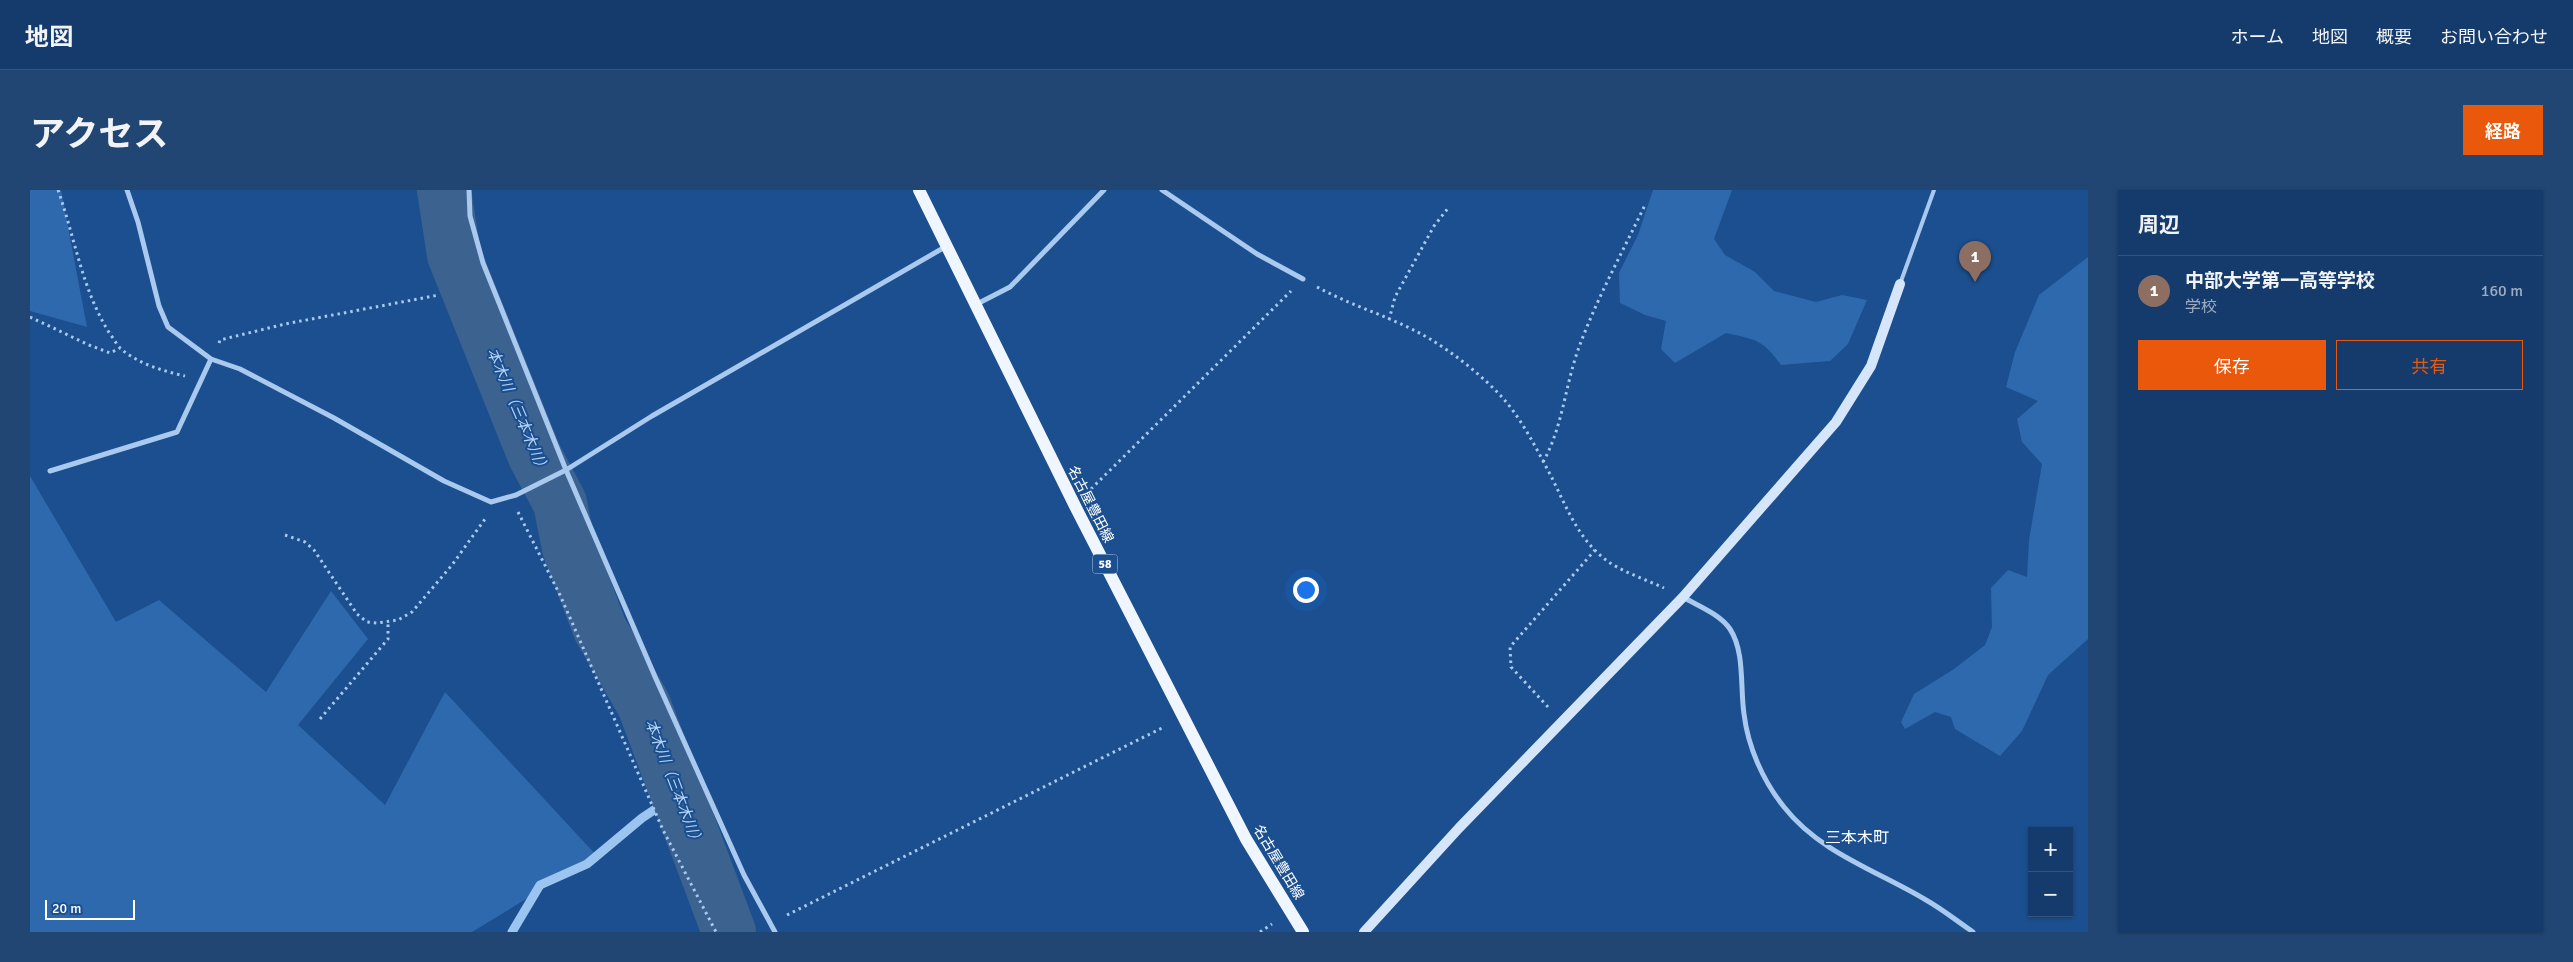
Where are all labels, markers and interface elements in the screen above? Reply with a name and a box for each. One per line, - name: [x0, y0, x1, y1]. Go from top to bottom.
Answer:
- text: 地図: [25, 22, 73, 52]
- text: ホーム: [2231, 26, 2284, 48]
- text: 地図: [2312, 26, 2348, 48]
- text: 概要: [2376, 26, 2412, 48]
- text: お問い合わせ: [2440, 26, 2548, 48]
- button: 経路: [2463, 105, 2543, 155]
- text: アクセス: [30, 113, 168, 156]
- text: 周辺: [2138, 212, 2180, 238]
- pin: 1: [1959, 241, 1991, 282]
- text: 中部大学第一高等学校: [2185, 269, 2375, 293]
- text: 1: [2150, 281, 2158, 301]
- text: 160 m: [2481, 281, 2523, 301]
- text: 学校: [2185, 297, 2217, 317]
- button: 保存: [2138, 340, 2326, 390]
- button: 共有: [2336, 340, 2523, 390]
- water label: 本木川（三本木川）: [483, 345, 553, 477]
- street label: 名古屋豊田線: [1064, 463, 1117, 546]
- road number: 58: [1092, 554, 1118, 574]
- your location: [1293, 577, 1319, 603]
- water label: 本木川（三本木川）: [641, 717, 707, 849]
- street label: 名古屋豊田線: [1250, 822, 1307, 903]
- map controls: [2028, 827, 2073, 917]
- button: +: [2028, 827, 2073, 872]
- district label: 三本木町: [1825, 828, 1889, 848]
- button: −: [2028, 872, 2073, 917]
- scale bar: [45, 897, 135, 920]
- text: 20 m: [52, 900, 81, 917]

